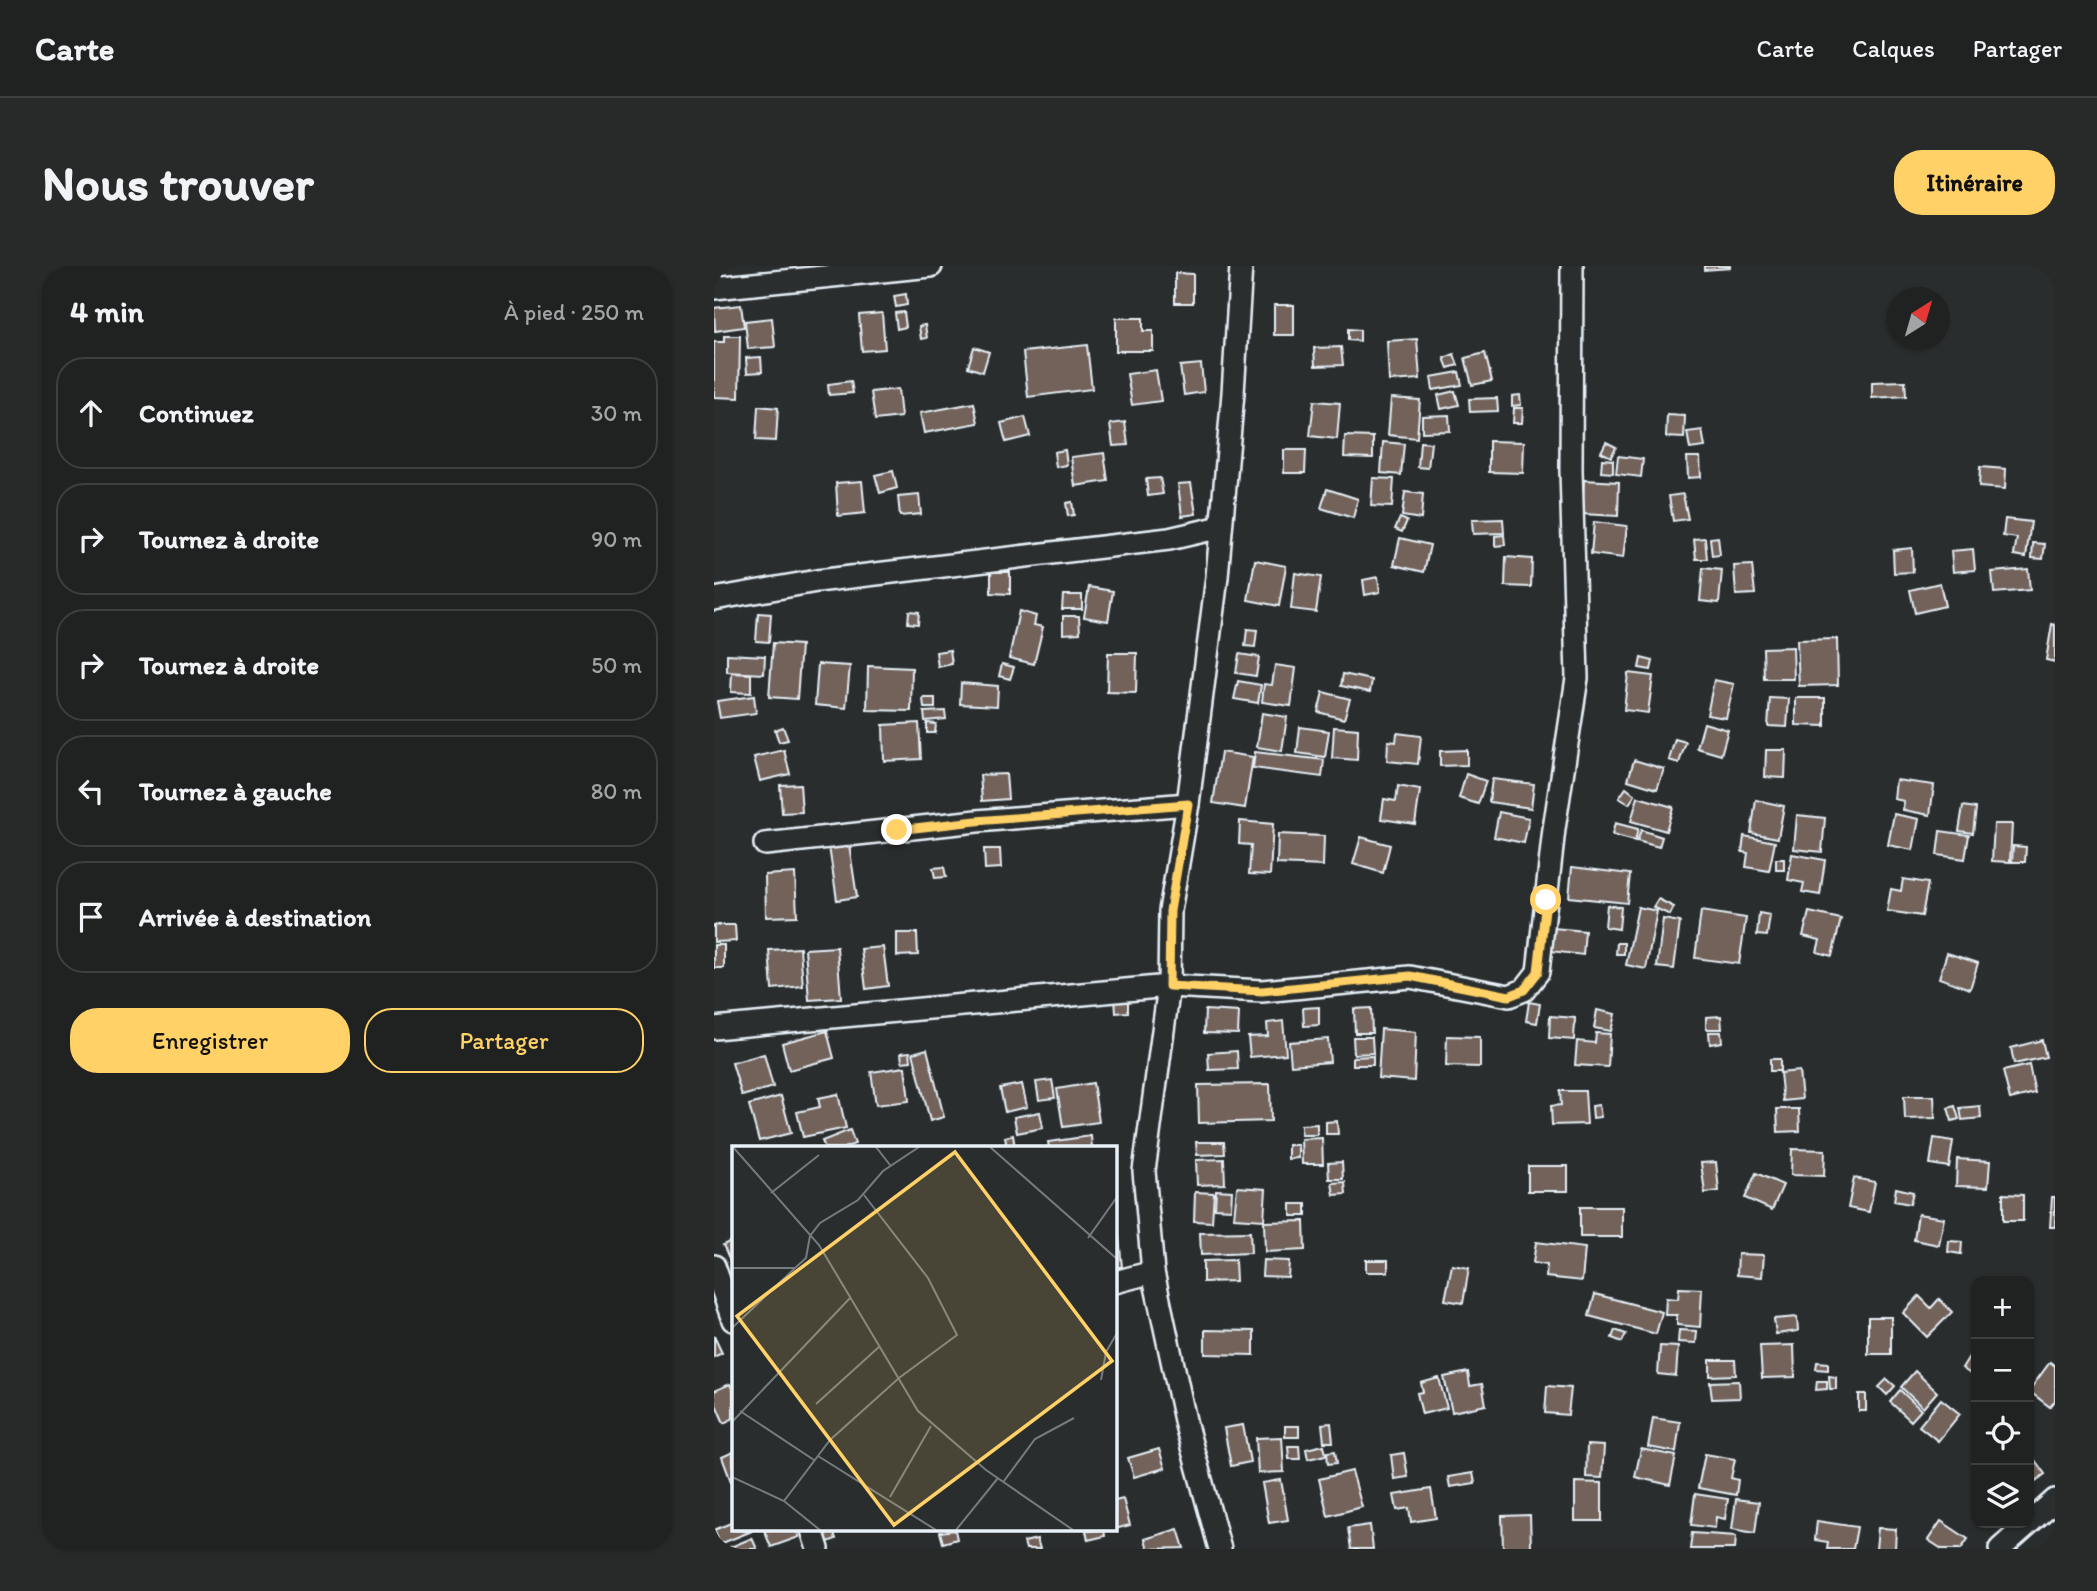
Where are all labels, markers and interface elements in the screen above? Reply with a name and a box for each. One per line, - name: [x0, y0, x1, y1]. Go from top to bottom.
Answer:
- text: Carte: [35, 29, 115, 68]
- text: Carte: [1757, 34, 1814, 63]
- text: Calques: [1852, 34, 1935, 63]
- text: Partager: [1973, 34, 2062, 63]
- button: Itinéraire: [1894, 150, 2055, 215]
- text: Nous trouver: [42, 153, 314, 212]
- north arrow: [1887, 287, 1950, 350]
- text: 4 min: [70, 293, 144, 330]
- text: À pied · 250 m: [504, 298, 644, 326]
- icon: ahead: [72, 394, 110, 432]
- text: Continuez: [139, 397, 254, 429]
- text: 30 m: [591, 399, 642, 427]
- icon: right: [72, 520, 110, 558]
- text: Tournez à droite: [139, 523, 319, 555]
- text: 90 m: [591, 525, 642, 553]
- icon: right: [72, 646, 110, 684]
- text: Tournez à droite: [139, 649, 319, 681]
- text: 50 m: [591, 651, 642, 679]
- icon: left: [72, 772, 110, 810]
- text: Tournez à gauche: [139, 775, 332, 807]
- text: 80 m: [591, 777, 642, 805]
- route end: [881, 814, 912, 845]
- route start: [1530, 884, 1561, 915]
- icon: arrive: [72, 898, 110, 936]
- text: Arrivée à destination: [139, 901, 371, 933]
- button: Enregistrer: [70, 1008, 350, 1073]
- button: Partager: [364, 1008, 644, 1073]
- inset map: [732, 1146, 1116, 1532]
- map controls: [1971, 1276, 2034, 1528]
- button: +: [1971, 1276, 2034, 1339]
- button: −: [1971, 1339, 2034, 1402]
- button: locate: [1971, 1402, 2034, 1465]
- button: layers: [1971, 1465, 2034, 1528]

